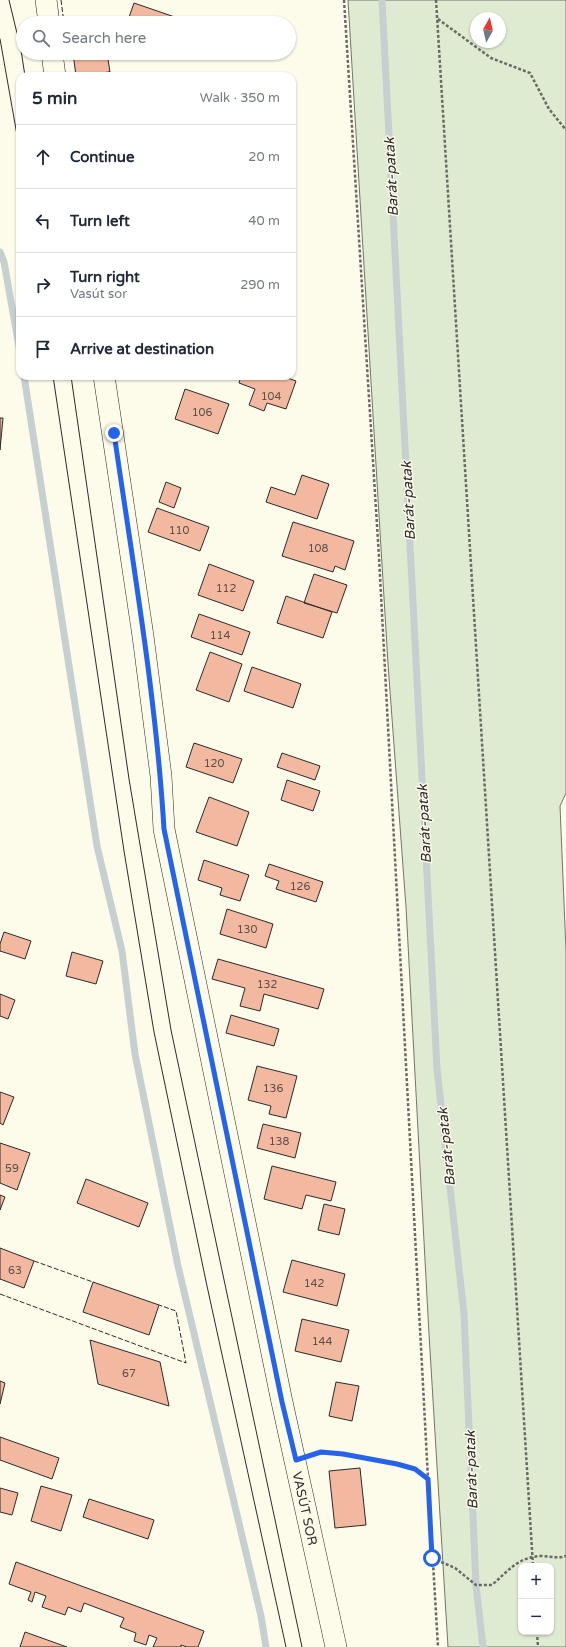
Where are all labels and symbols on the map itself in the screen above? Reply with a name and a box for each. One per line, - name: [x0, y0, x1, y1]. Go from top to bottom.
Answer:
- north arrow: [470, 12, 506, 48]
- water label: Barát-patak: [381, 136, 402, 217]
- house number: 104: [261, 390, 281, 403]
- house number: 106: [192, 406, 212, 419]
- route end: [105, 424, 123, 442]
- water label: Barát-patak: [398, 460, 419, 541]
- house number: 110: [169, 524, 189, 537]
- house number: 108: [308, 542, 328, 555]
- house number: 112: [216, 582, 236, 595]
- house number: 114: [210, 629, 230, 642]
- house number: 120: [204, 757, 224, 770]
- water label: Barát-patak: [414, 783, 435, 864]
- house number: 126: [290, 880, 310, 893]
- house number: 130: [237, 923, 257, 936]
- house number: 132: [257, 978, 277, 991]
- house number: 136: [263, 1082, 283, 1095]
- water label: Barát-patak: [434, 1105, 459, 1187]
- house number: 138: [269, 1135, 289, 1148]
- house number: 59: [5, 1162, 19, 1175]
- house number: 63: [8, 1264, 22, 1277]
- house number: 142: [304, 1277, 324, 1290]
- house number: 144: [312, 1335, 332, 1348]
- house number: 67: [122, 1367, 136, 1380]
- water label: Barát-patak: [462, 1429, 481, 1510]
- street label: VASÚT SOR: [289, 1470, 320, 1547]
- route start: [423, 1549, 441, 1567]

